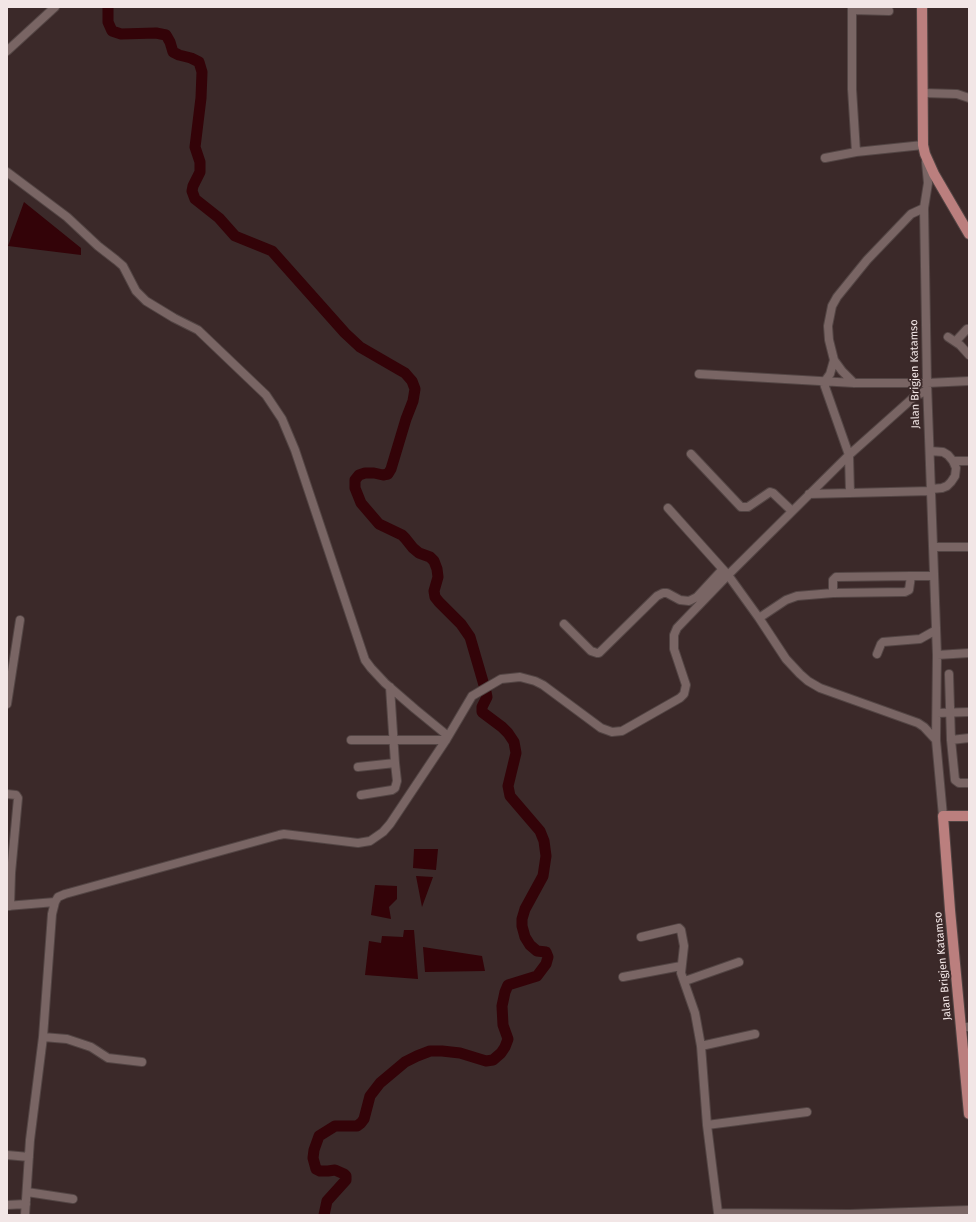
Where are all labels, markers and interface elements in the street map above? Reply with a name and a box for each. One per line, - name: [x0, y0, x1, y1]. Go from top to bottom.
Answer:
- street label: Jalan Brigjen Katamso: [907, 319, 923, 429]
- street label: Jalan Brigjen Katamso: [932, 911, 954, 1021]

